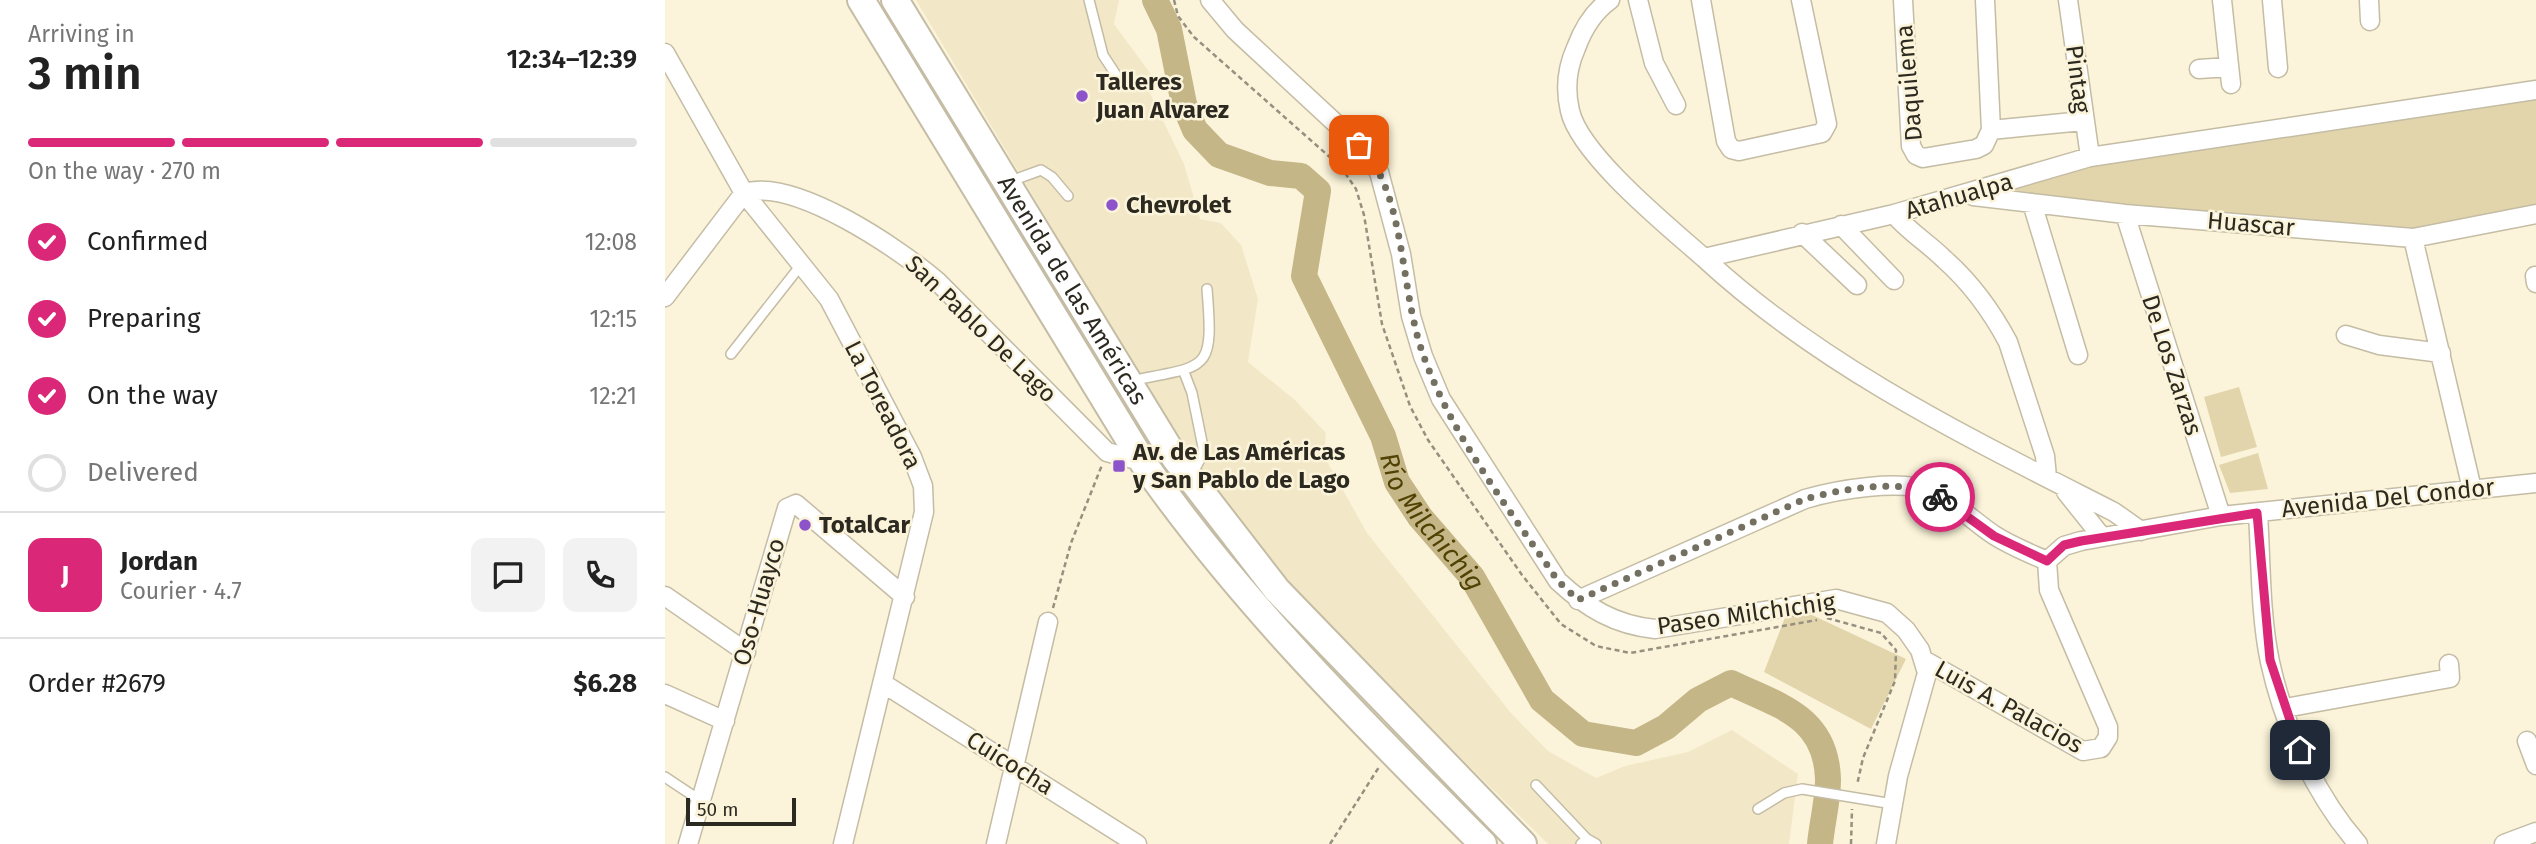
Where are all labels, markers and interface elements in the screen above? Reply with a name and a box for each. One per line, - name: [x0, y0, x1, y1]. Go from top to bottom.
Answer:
- text: Arriving in: [28, 20, 135, 48]
- street label: Daquilema: [1890, 24, 1928, 142]
- street label: Pintag: [2060, 43, 2096, 115]
- text: 12:34–12:39: [507, 44, 637, 75]
- text: 3 min: [28, 46, 142, 101]
- place label: Talleres Juan Alvarez: [1095, 68, 1229, 124]
- marker: Talleres Juan Alvarez: [1074, 88, 1090, 104]
- pin: [1329, 115, 1389, 175]
- icon: bag: [1340, 126, 1378, 164]
- text: On the way · 270 m: [28, 157, 221, 185]
- street label: Atahualpa: [1902, 167, 2016, 225]
- street label: Avenida de las Américas: [992, 171, 1153, 410]
- place label: Chevrolet: [1126, 191, 1232, 219]
- marker: Chevrolet: [1104, 197, 1120, 213]
- street label: Huascar: [2206, 206, 2297, 242]
- icon: check: [28, 223, 66, 261]
- text: Confirmed: [87, 226, 208, 257]
- text: 12:08: [585, 228, 637, 256]
- street label: San Pablo De Lago: [900, 250, 1062, 408]
- street label: De Los Zarzas: [2136, 291, 2208, 439]
- icon: check: [28, 300, 66, 338]
- text: Preparing: [87, 303, 200, 334]
- text: 12:15: [590, 305, 637, 333]
- street label: La Toreadora: [839, 336, 927, 474]
- icon: check: [28, 377, 66, 415]
- text: On the way: [87, 380, 218, 411]
- text: 12:21: [589, 382, 637, 410]
- place label: Av. de Las Américas y San Pablo de Lago: [1132, 438, 1350, 494]
- water label: Río Milchichig: [1373, 449, 1491, 596]
- text: Delivered: [87, 457, 199, 488]
- marker: Av. de Las Américas y San Pablo de Lago: [1111, 458, 1127, 474]
- courier: [1905, 462, 1975, 532]
- street label: Avenida Del Condor: [2280, 473, 2496, 523]
- icon: bike: [1921, 478, 1959, 516]
- place label: TotalCar: [819, 511, 910, 539]
- marker: TotalCar: [797, 517, 813, 533]
- street label: Oso-Huayco: [727, 535, 791, 669]
- button: chat: [471, 538, 545, 612]
- button: phone: [563, 538, 637, 612]
- text: Jordan: [120, 546, 198, 577]
- text: J: [61, 560, 69, 591]
- text: Courier · 4.7: [120, 577, 242, 605]
- street label: Paseo Milchichig: [1655, 588, 1837, 640]
- street label: Luis A. Palacios: [1930, 655, 2088, 759]
- text: Order #2679: [28, 668, 166, 699]
- text: $6.28: [573, 668, 637, 699]
- pin: [2270, 720, 2330, 780]
- street label: Cuicocha: [961, 725, 1059, 801]
- icon: home: [2281, 731, 2319, 769]
- scale bar: [686, 795, 796, 827]
- text: 50 m: [697, 798, 738, 821]

